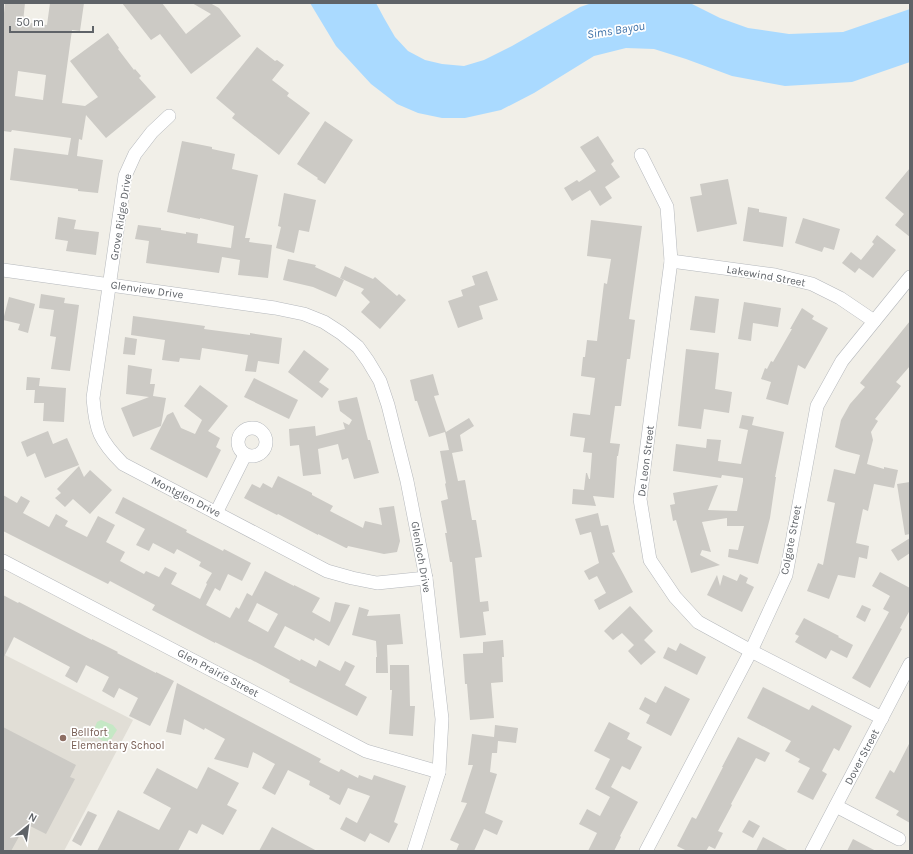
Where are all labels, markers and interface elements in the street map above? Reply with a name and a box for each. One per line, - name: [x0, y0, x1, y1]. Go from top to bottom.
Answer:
- scale bar: [10, 8, 93, 34]
- text: 50 m: [16, 15, 44, 29]
- water label: Sims Bayou: [586, 19, 646, 41]
- street label: Grove Ridge Drive: [108, 172, 134, 261]
- street label: Lakewind Street: [725, 263, 807, 289]
- street label: Glenview Drive: [110, 278, 184, 302]
- street label: De Leon Street: [635, 425, 657, 497]
- street label: Montglen Drive: [149, 474, 223, 520]
- street label: Colgate Street: [778, 504, 804, 576]
- street label: Glenloch Drive: [408, 520, 434, 594]
- street label: Glen Prairie Street: [175, 646, 261, 700]
- place label: Bellfort Elementary School: [71, 726, 164, 752]
- street label: Dover Street: [842, 727, 882, 787]
- marker: Bellfort Elementary School: [58, 733, 68, 743]
- north arrow: [8, 806, 48, 846]
- text: N: [26, 810, 39, 825]

